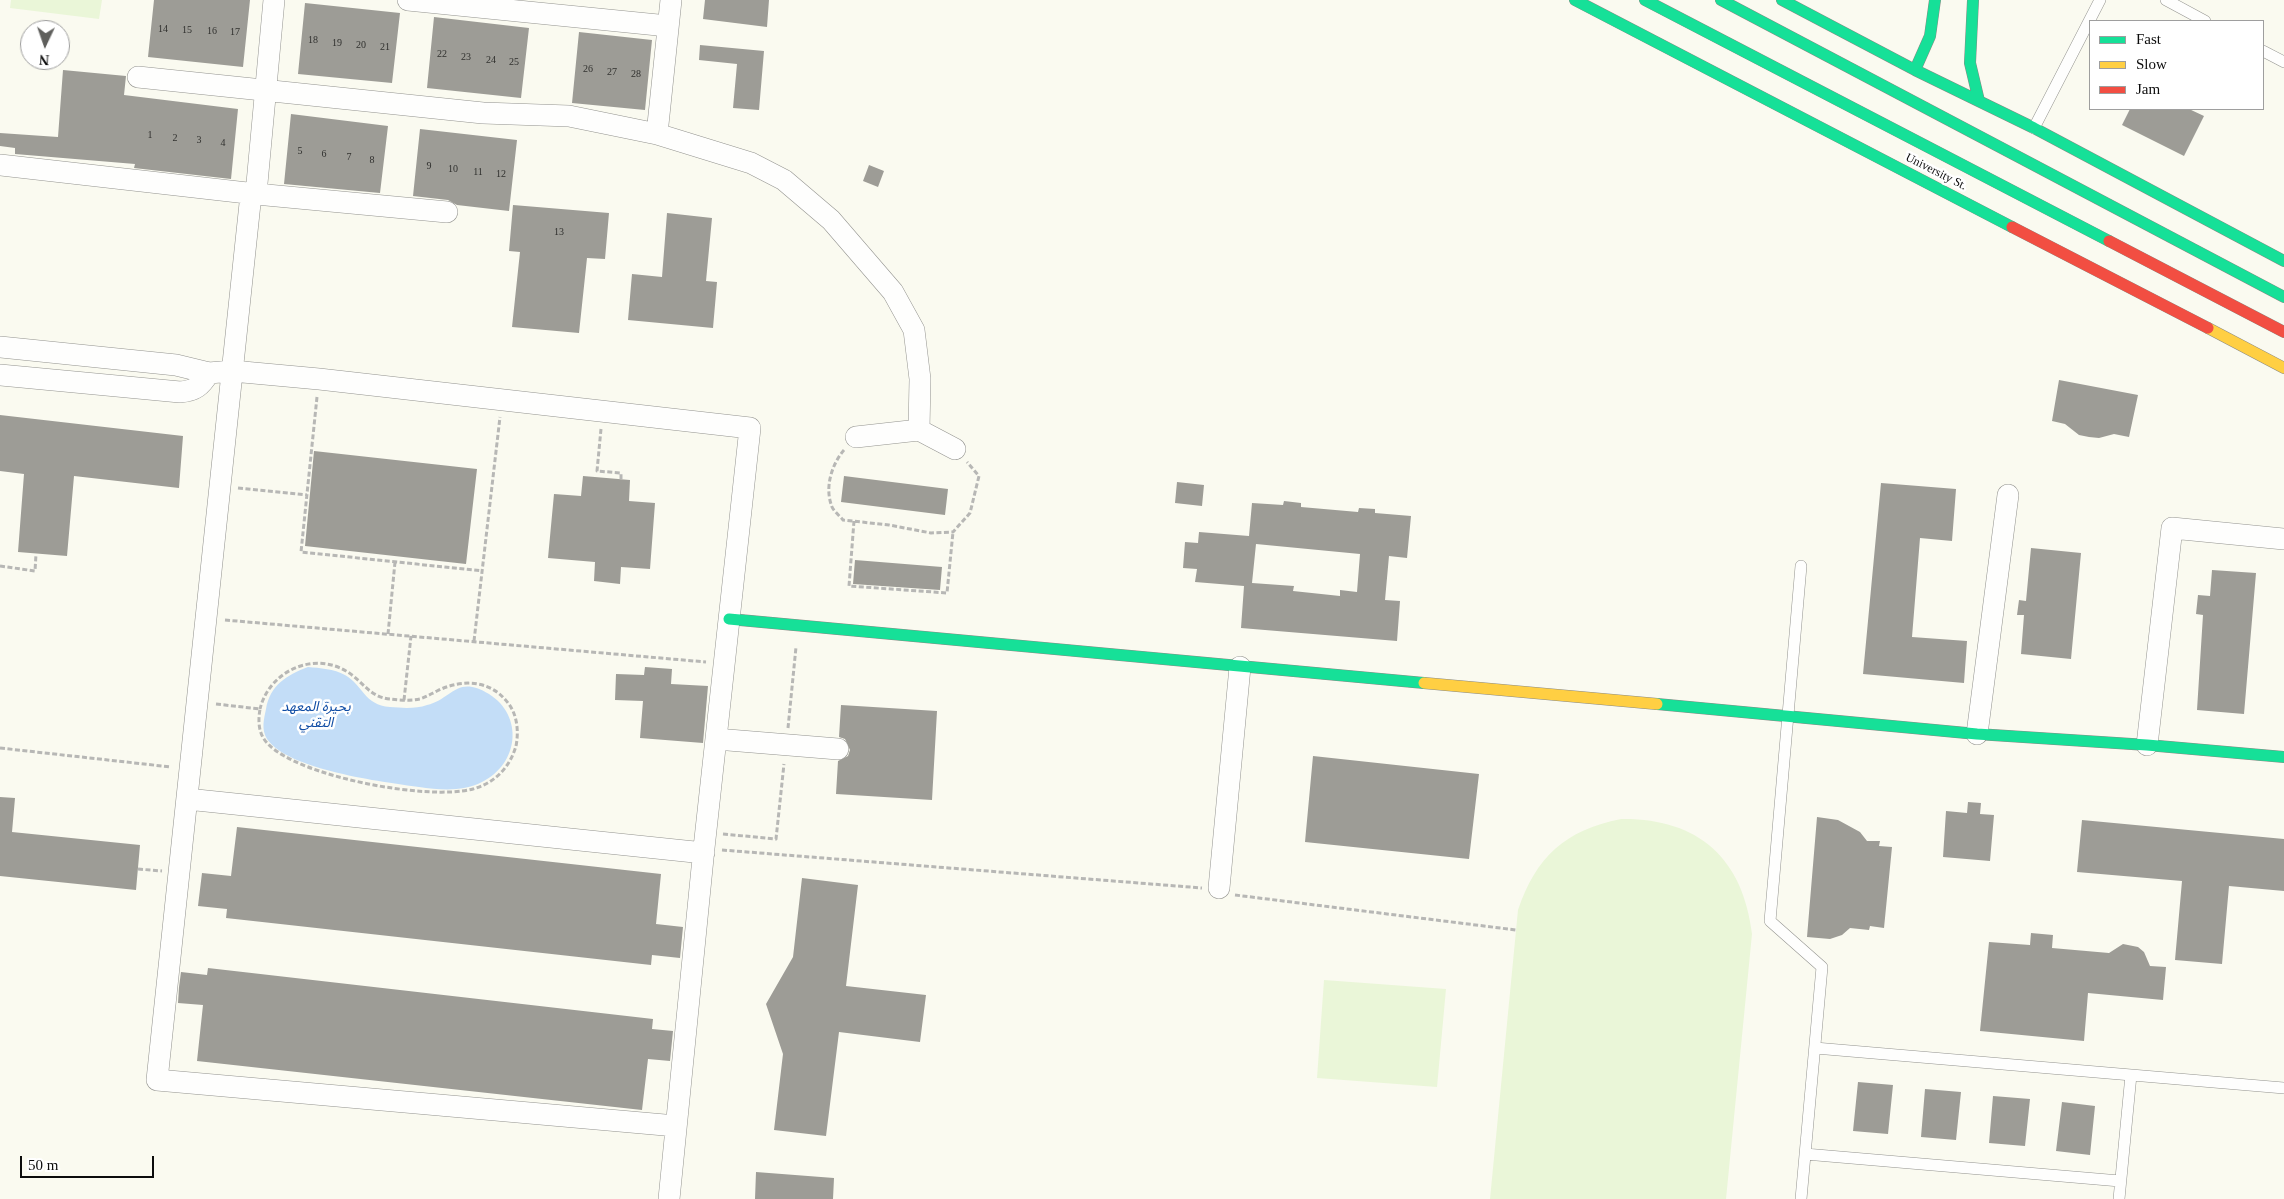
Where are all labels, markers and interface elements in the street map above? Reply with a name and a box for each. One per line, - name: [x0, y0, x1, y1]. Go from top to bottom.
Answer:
- north arrow: [20, 20, 70, 70]
- legend: [2089, 20, 2264, 110]
- house number: 14: [158, 23, 168, 35]
- house number: 15: [182, 24, 192, 36]
- house number: 16: [207, 25, 217, 37]
- house number: 17: [230, 26, 240, 38]
- text: Fast: [2136, 31, 2161, 47]
- house number: 18: [308, 34, 318, 46]
- house number: 19: [332, 37, 342, 49]
- house number: 20: [356, 39, 366, 51]
- house number: 21: [380, 41, 390, 53]
- house number: 22: [437, 48, 447, 60]
- house number: 23: [461, 51, 471, 63]
- text: N: [39, 52, 50, 67]
- house number: 24: [486, 54, 496, 66]
- house number: 25: [509, 56, 519, 68]
- text: Slow: [2136, 56, 2167, 72]
- house number: 26: [583, 63, 593, 75]
- house number: 27: [607, 66, 617, 78]
- house number: 28: [631, 68, 641, 80]
- text: Jam: [2136, 81, 2160, 97]
- house number: 1: [148, 129, 152, 141]
- house number: 2: [172, 132, 178, 144]
- house number: 3: [196, 134, 202, 146]
- house number: 4: [220, 137, 226, 149]
- house number: 5: [298, 145, 302, 157]
- house number: 6: [322, 148, 326, 160]
- street label: University St.: [1903, 150, 1969, 194]
- house number: 7: [346, 151, 352, 163]
- house number: 8: [370, 154, 374, 166]
- house number: 9: [426, 160, 432, 172]
- house number: 10: [448, 163, 458, 175]
- house number: 11: [473, 166, 483, 178]
- house number: 12: [496, 168, 506, 180]
- house number: 13: [554, 226, 564, 238]
- water label: بحيرة المعهد التقني: [282, 699, 350, 732]
- scale bar: [22, 1146, 156, 1178]
- text: 50 m: [28, 1157, 58, 1173]

